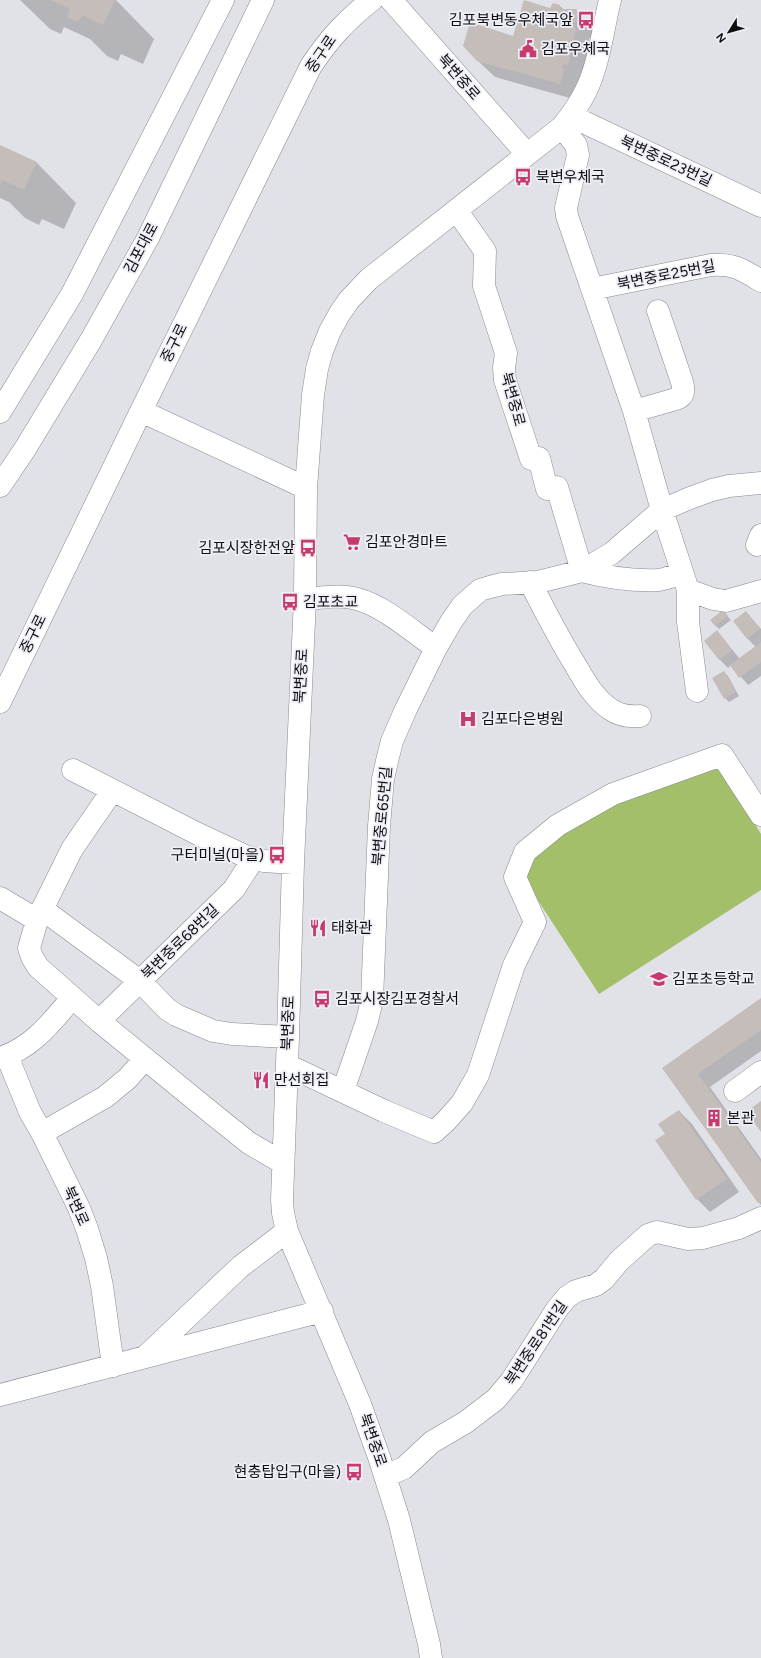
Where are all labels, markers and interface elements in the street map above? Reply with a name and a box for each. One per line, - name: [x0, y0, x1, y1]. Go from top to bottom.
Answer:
- bus stop icon: 김포북변동우체국앞: [576, 10, 596, 30]
- place label: 김포북변동우체국앞: [449, 11, 573, 29]
- north arrow: [709, 12, 749, 52]
- text: N: [714, 30, 729, 45]
- street label: 중구로: [302, 32, 340, 76]
- public building icon: 김포우체국: [518, 39, 538, 59]
- place label: 김포우체국: [541, 40, 610, 58]
- street label: 북변중로: [434, 50, 484, 104]
- street label: 북변중로23번길: [617, 132, 715, 190]
- bus stop icon: 북변우체국: [513, 167, 533, 187]
- place label: 북변우체국: [536, 168, 605, 186]
- street label: 김포대로: [120, 219, 162, 277]
- street label: 북변중로25번길: [615, 257, 717, 293]
- street label: 중구로: [157, 320, 191, 366]
- street label: 북변중로: [497, 370, 529, 428]
- supermarket icon: 김포안경마트: [342, 532, 362, 552]
- place label: 김포안경마트: [365, 533, 448, 551]
- bus stop icon: 김포시장한전앞: [298, 538, 318, 558]
- place label: 김포시장한전앞: [198, 539, 295, 557]
- bus stop icon: 김포초교: [280, 592, 300, 612]
- place label: 김포초교: [303, 593, 358, 611]
- street label: 중구로: [16, 611, 50, 657]
- street label: 북변중로: [291, 648, 311, 704]
- hospital icon: 김포다은병원: [458, 709, 478, 729]
- place label: 김포다은병원: [481, 710, 564, 728]
- street label: 북변중로65번길: [369, 765, 395, 867]
- bus stop icon: 구터미널(마을): [267, 845, 287, 865]
- place label: 구터미널(마을): [171, 846, 264, 864]
- street label: 북변중로68번길: [138, 901, 222, 983]
- restaurant icon: 태화관: [308, 918, 328, 938]
- place label: 태화관: [331, 919, 373, 937]
- school or university icon: 김포초등학교: [649, 969, 669, 989]
- place label: 김포초등학교: [672, 970, 755, 988]
- bus stop icon: 김포시장김포경찰서: [312, 989, 332, 1009]
- place label: 김포시장김포경찰서: [335, 990, 459, 1008]
- street label: 북변중로: [278, 995, 298, 1051]
- restaurant icon: 만선회집: [251, 1070, 271, 1090]
- place label: 만선회집: [274, 1071, 329, 1089]
- building icon: 본관: [704, 1108, 724, 1128]
- place label: 본관: [727, 1109, 755, 1127]
- street label: 북변로: [59, 1183, 93, 1229]
- street label: 북변중로81번길: [501, 1297, 571, 1389]
- street label: 북변중로: [356, 1411, 390, 1469]
- bus stop icon: 현충탑입구(마을): [344, 1462, 364, 1482]
- place label: 현충탑입구(마을): [234, 1463, 341, 1481]

